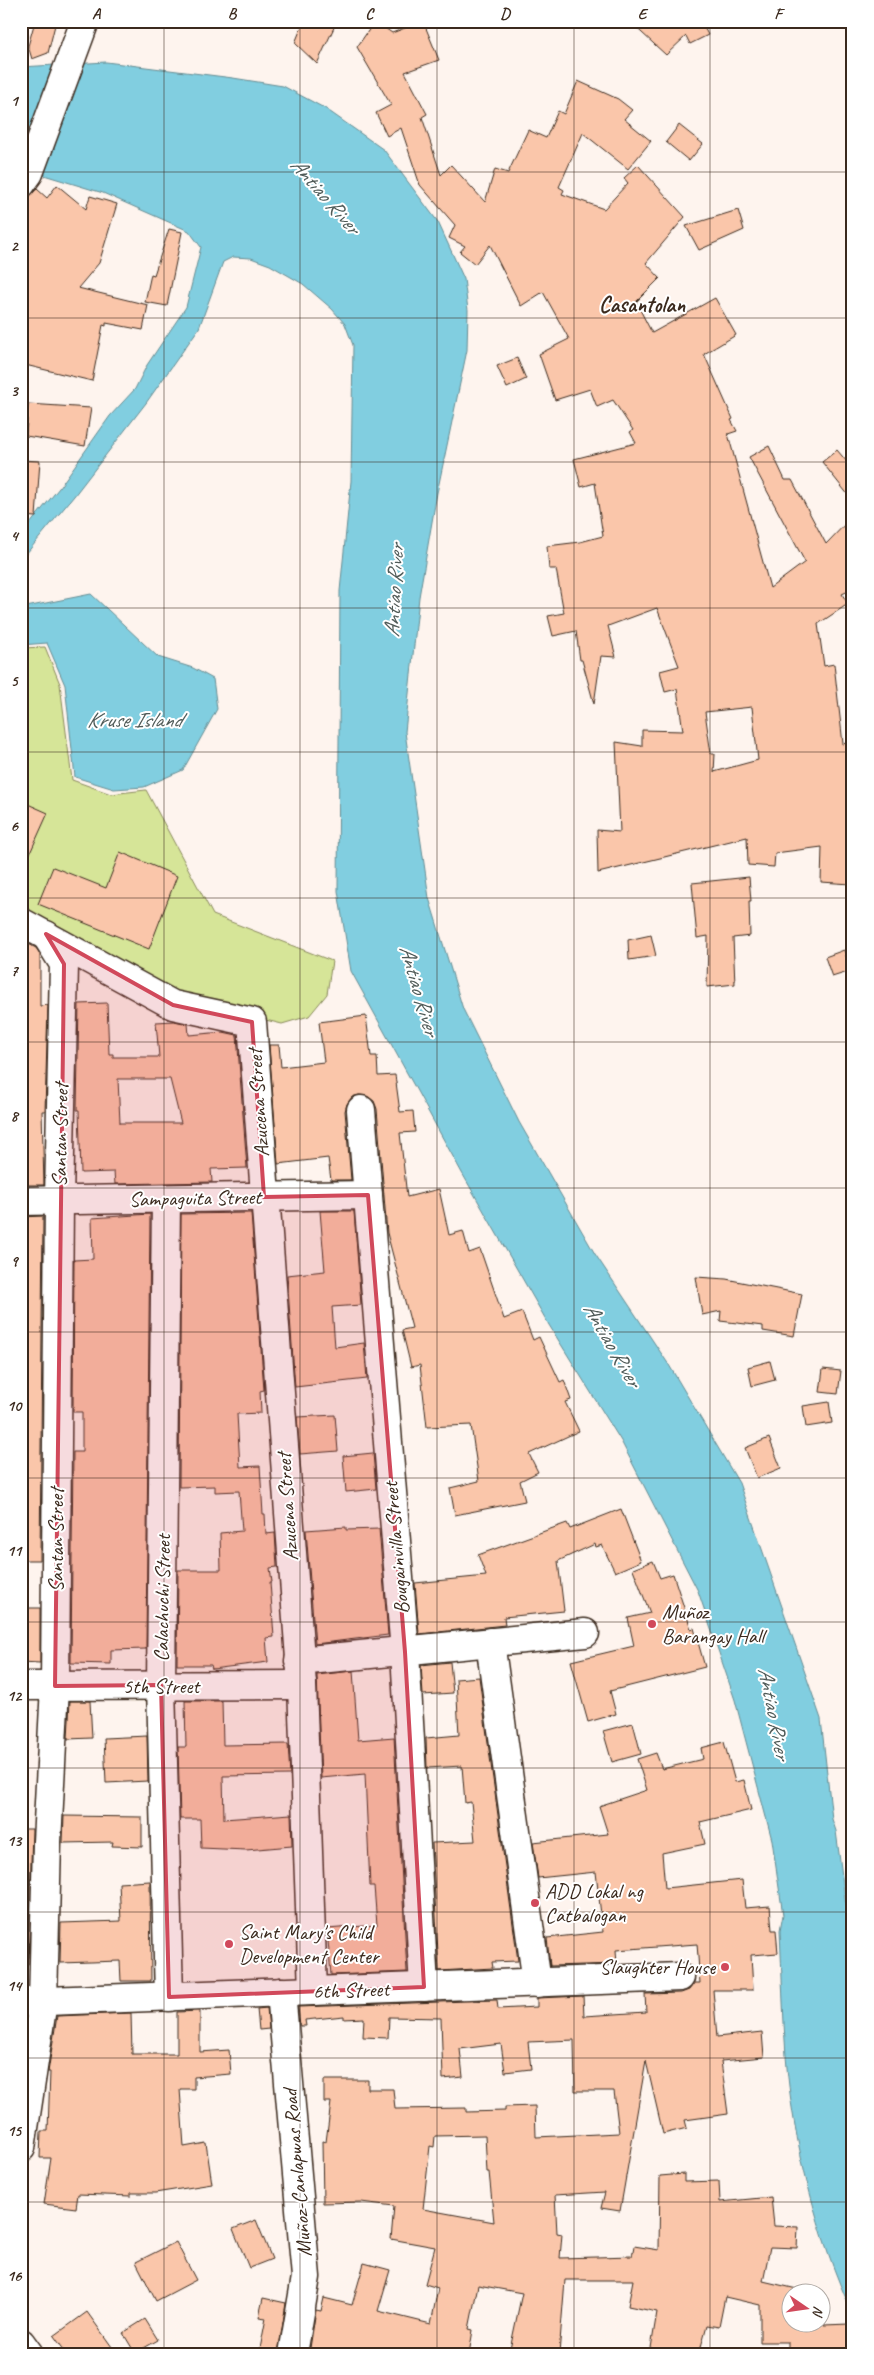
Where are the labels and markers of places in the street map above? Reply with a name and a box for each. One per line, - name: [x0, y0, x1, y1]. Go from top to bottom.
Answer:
- place label: Muñoz Barangay Hall: [662, 1599, 767, 1649]
- marker: Muñoz Barangay Hall: [646, 1618, 658, 1630]
- place label: ADD Lokal ng Catbalogan: [545, 1878, 644, 1928]
- marker: ADD Lokal ng Catbalogan: [529, 1897, 541, 1909]
- place label: Saint Mary's Child Development Center: [239, 1919, 380, 1969]
- marker: Saint Mary's Child Development Center: [223, 1938, 235, 1950]
- place label: Slaughter House: [599, 1954, 716, 1980]
- marker: Slaughter House: [719, 1961, 731, 1973]

